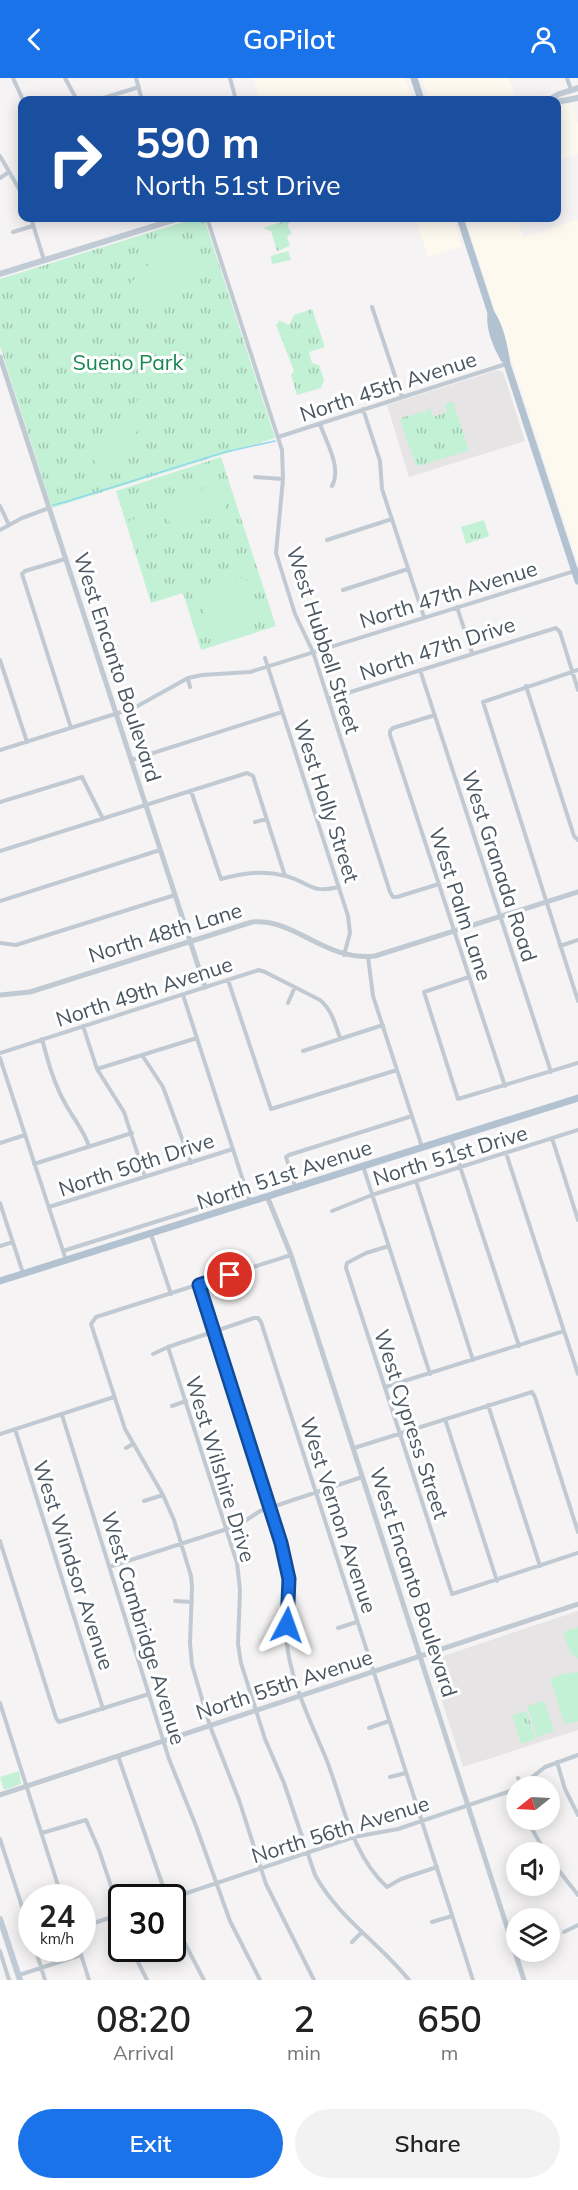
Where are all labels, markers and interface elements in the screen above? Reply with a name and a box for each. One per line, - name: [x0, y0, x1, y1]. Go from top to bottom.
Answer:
- text: GoPilot: [243, 22, 335, 56]
- icon: back: [18, 23, 51, 56]
- icon: person: [527, 23, 560, 56]
- text: 590 m: [135, 116, 260, 169]
- icon: right: [36, 120, 114, 198]
- text: North 51st Drive: [135, 168, 341, 202]
- street label: North 45th Avenue: [296, 345, 480, 427]
- park label: Sueno Park: [73, 349, 183, 375]
- street label: West Hubbell Street: [281, 543, 367, 737]
- street label: West Encanto Boulevard: [69, 549, 167, 785]
- street label: North 47th Avenue: [356, 555, 540, 633]
- street label: North 47th Drive: [356, 611, 518, 685]
- street label: West Holly Street: [288, 716, 366, 886]
- street label: West Granada Road: [457, 767, 543, 965]
- street label: West Palm Lane: [424, 824, 498, 984]
- street label: North 48th Lane: [85, 896, 245, 968]
- street label: North 49th Avenue: [52, 950, 236, 1032]
- street label: North 51st Drive: [370, 1119, 530, 1191]
- street label: North 50th Drive: [55, 1127, 217, 1201]
- street label: North 51st Avenue: [193, 1133, 375, 1215]
- pin: [204, 1249, 255, 1300]
- icon: arrive: [213, 1258, 246, 1291]
- street label: West Cypress Street: [369, 1326, 455, 1522]
- street label: West Wilshire Drive: [180, 1373, 262, 1565]
- street label: West Vernon Avenue: [295, 1414, 383, 1616]
- street label: West Windsor Avenue: [28, 1457, 120, 1673]
- street label: West Encanto Boulevard: [365, 1464, 463, 1700]
- street label: West Cambridge Avenue: [96, 1508, 192, 1748]
- position arrow: [255, 1593, 319, 1657]
- street label: North 55th Avenue: [192, 1643, 376, 1725]
- north arrow: [506, 1776, 560, 1830]
- map controls: [506, 1776, 560, 1962]
- street label: North 56th Avenue: [248, 1790, 432, 1868]
- button: sound: [506, 1842, 560, 1896]
- speed limit sign: 30: [108, 1884, 186, 1962]
- text: 24: [39, 1897, 75, 1935]
- button: layers: [506, 1908, 560, 1962]
- text: km/h: [40, 1929, 74, 1948]
- text: 08:20: [96, 1996, 191, 2041]
- text: 2: [293, 1996, 315, 2041]
- text: 650: [417, 1996, 482, 2041]
- text: Arrival: [113, 2040, 174, 2065]
- text: min: [287, 2040, 321, 2065]
- text: m: [441, 2040, 458, 2065]
- button: Exit: [18, 2109, 283, 2178]
- button: Share: [295, 2109, 560, 2178]

